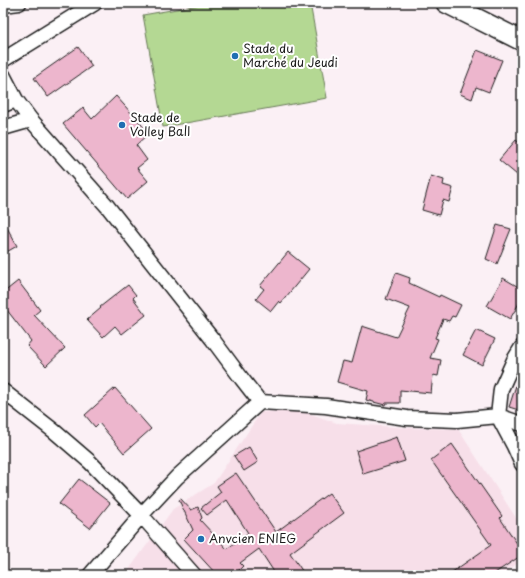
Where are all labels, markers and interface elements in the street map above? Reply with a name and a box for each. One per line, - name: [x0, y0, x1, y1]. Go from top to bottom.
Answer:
- place label: Stade du Marché du Jeudi: [243, 39, 338, 71]
- marker: Stade du Marché du Jeudi: [230, 51, 240, 61]
- place label: Stade de Volley Ball: [130, 108, 190, 140]
- marker: Stade de Volley Ball: [117, 120, 127, 130]
- place label: Anvcien ENIEG: [209, 529, 296, 547]
- marker: Anvcien ENIEG: [196, 534, 206, 544]

